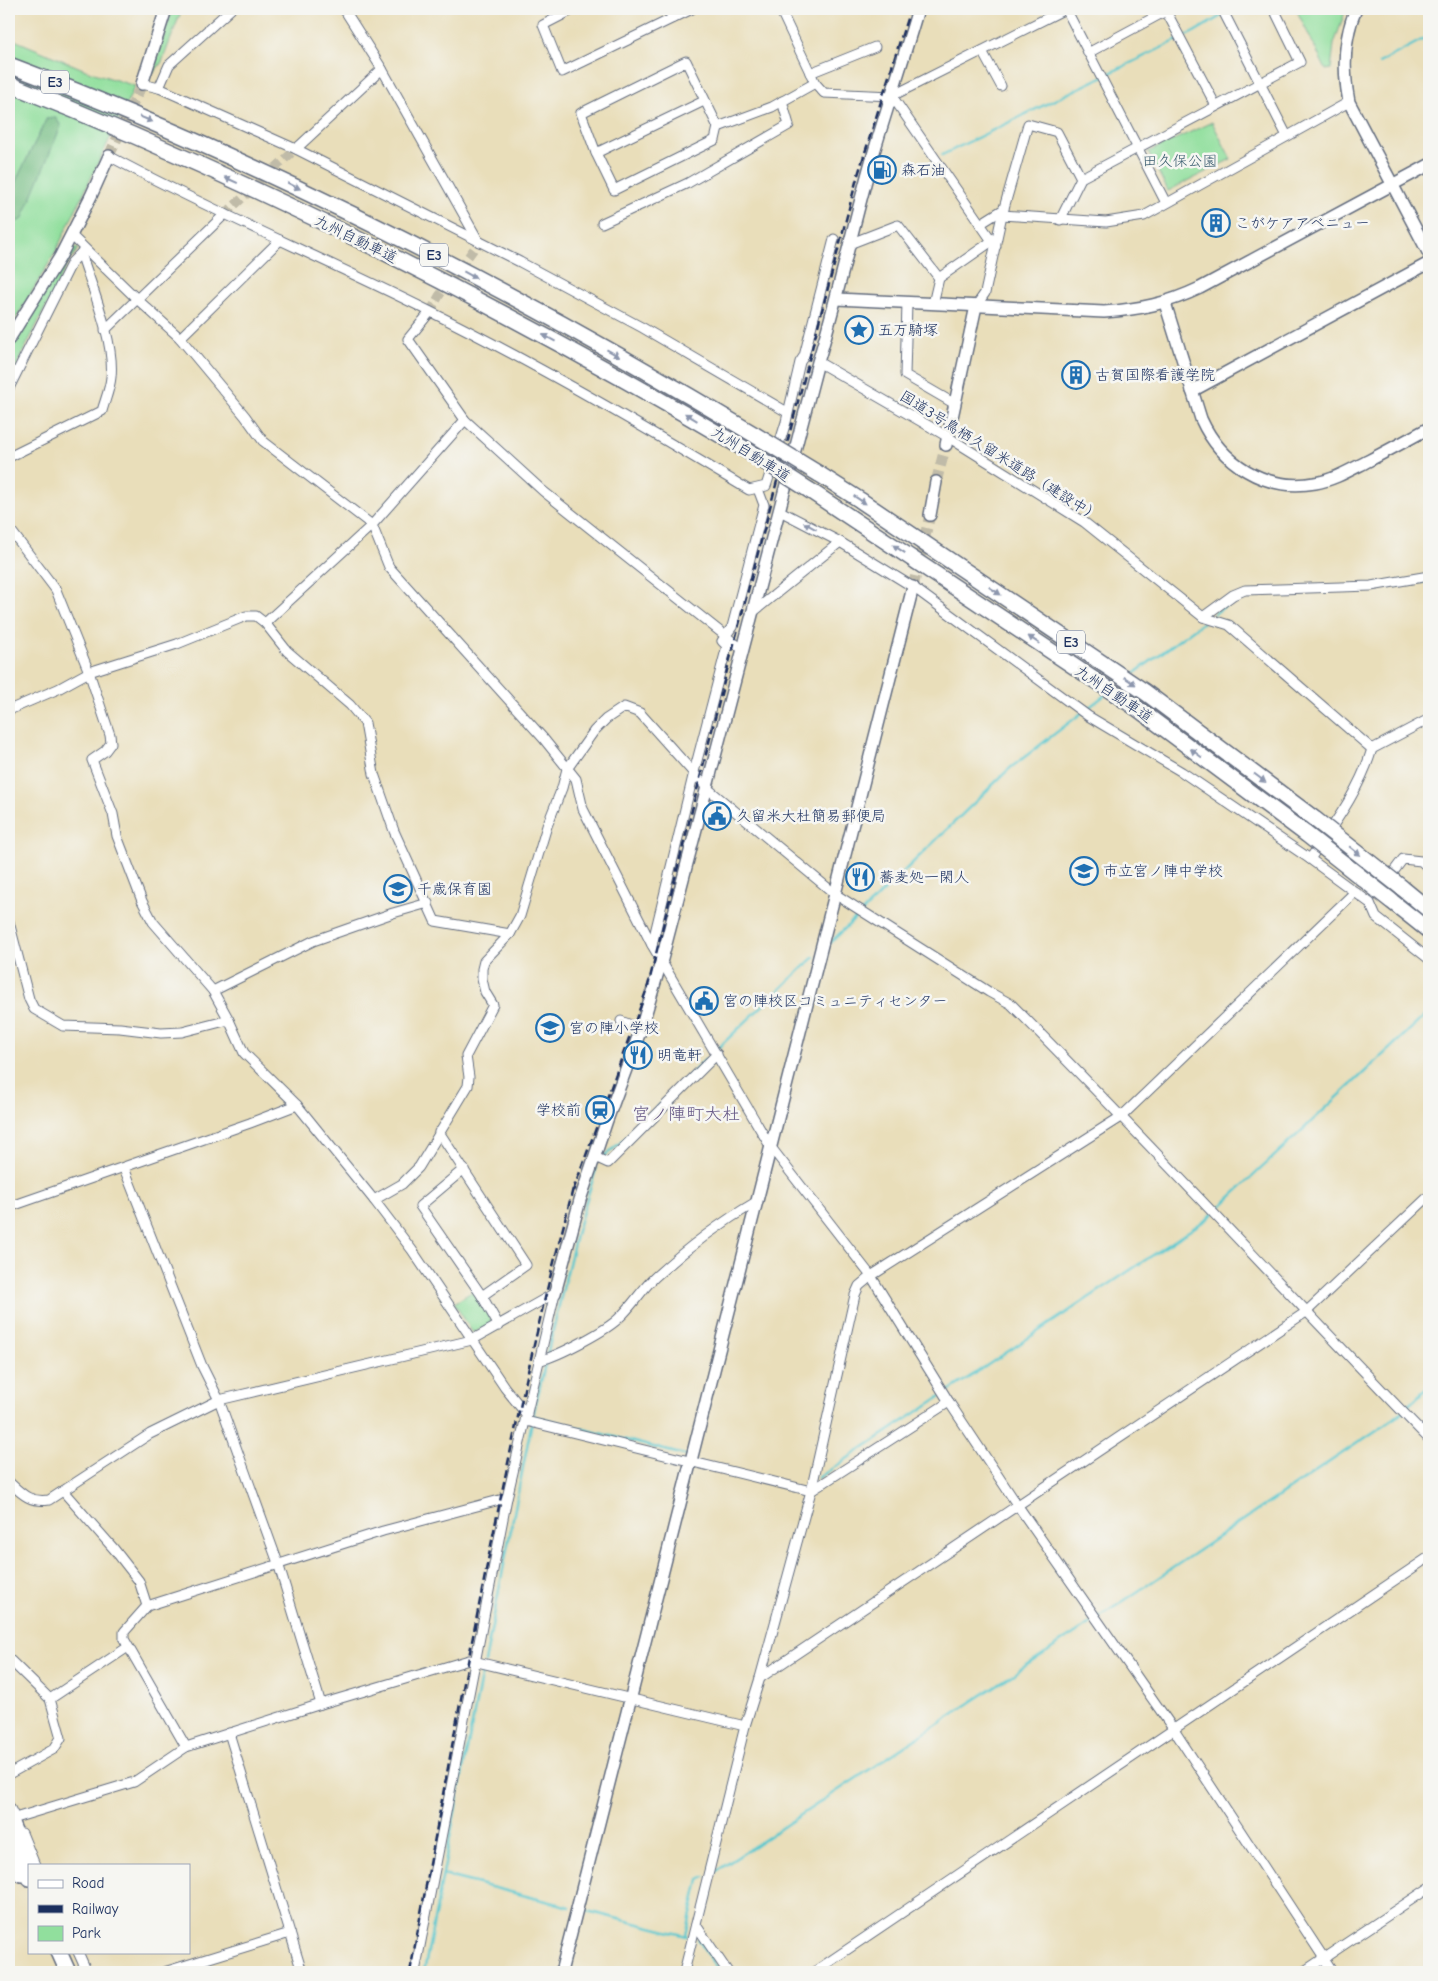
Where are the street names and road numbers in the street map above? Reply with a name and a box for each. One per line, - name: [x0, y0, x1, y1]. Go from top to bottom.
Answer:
- road number: E3: [41, 70, 69, 94]
- street label: 九州自動車道: [312, 211, 400, 267]
- road number: E3: [420, 244, 448, 266]
- street label: 国道3号鳥栖久留米道路（建設中）: [897, 387, 1103, 525]
- street label: 九州自動車道: [708, 423, 794, 485]
- road number: E3: [1057, 630, 1085, 654]
- street label: 九州自動車道: [1072, 661, 1156, 727]

